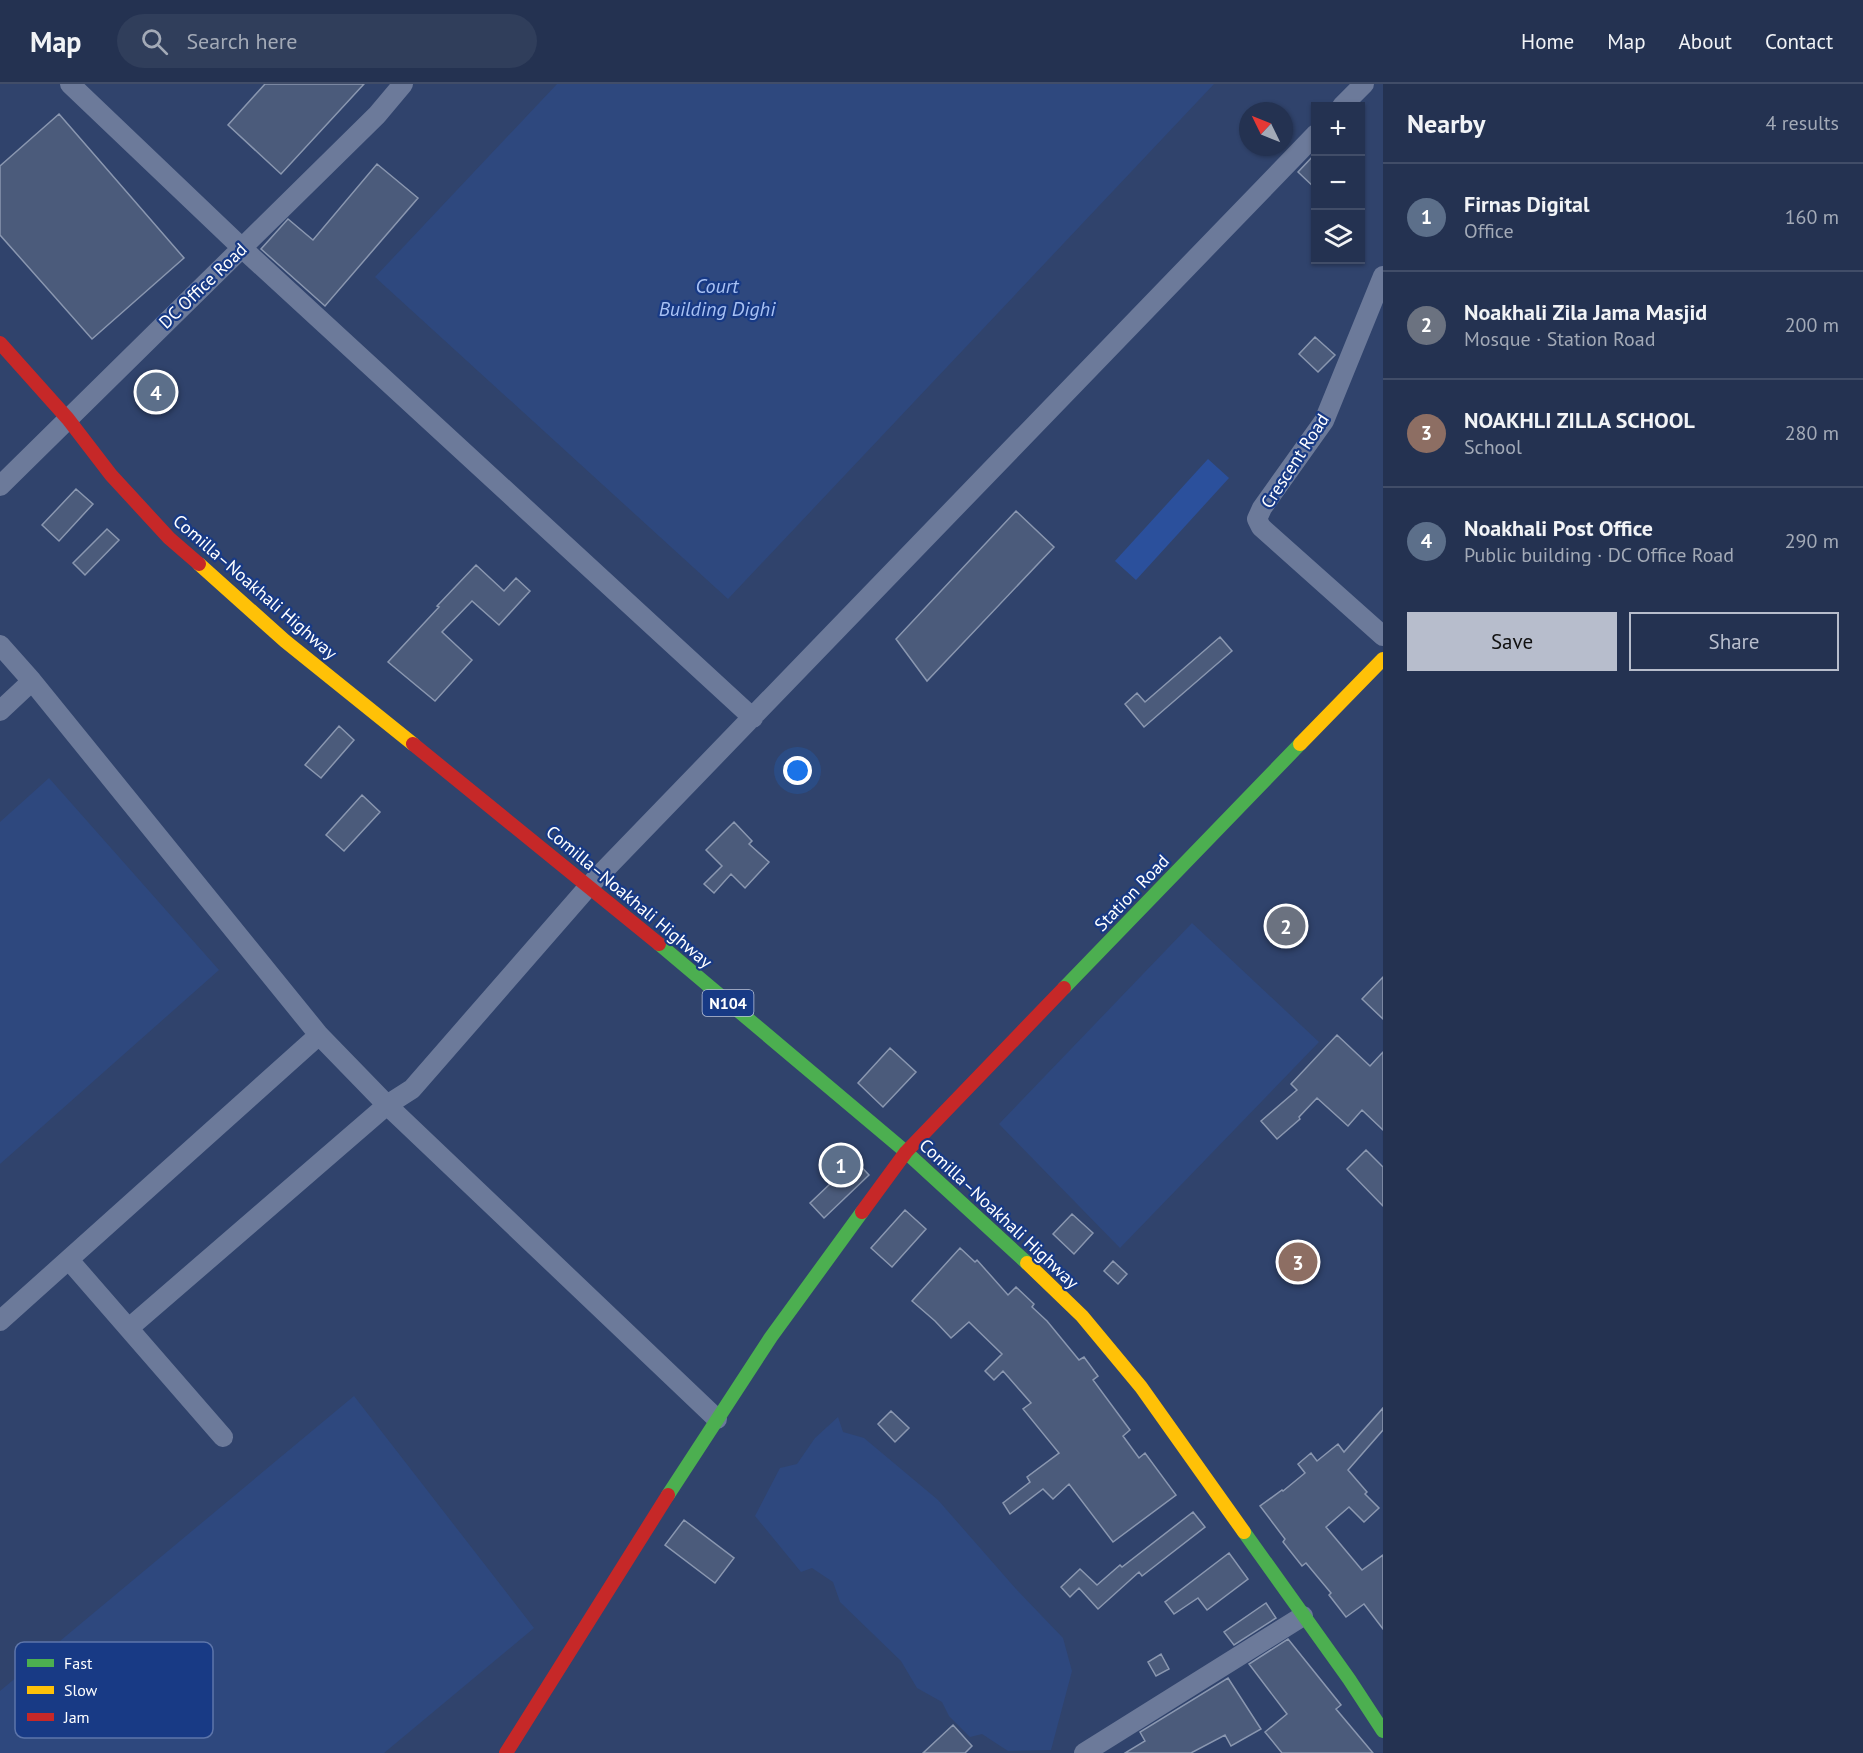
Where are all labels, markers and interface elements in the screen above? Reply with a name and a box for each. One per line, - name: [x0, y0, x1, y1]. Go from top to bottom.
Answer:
- search box: [117, 14, 537, 68]
- text: Map: [30, 23, 81, 60]
- icon: search: [138, 25, 171, 58]
- text: Search here: [186, 27, 297, 55]
- text: Home: [1521, 28, 1574, 55]
- text: Map: [1607, 28, 1646, 55]
- text: About: [1679, 28, 1732, 55]
- text: Contact: [1765, 28, 1833, 55]
- north arrow: [1239, 102, 1293, 156]
- map controls: [1311, 102, 1365, 264]
- button: +: [1311, 102, 1365, 156]
- text: Nearby: [1407, 107, 1485, 140]
- text: 4 results: [1766, 110, 1839, 136]
- button: −: [1311, 156, 1365, 210]
- text: Firnas Digital: [1464, 190, 1590, 218]
- text: 1: [1421, 204, 1432, 230]
- text: 160 m: [1785, 204, 1839, 230]
- button: layers: [1311, 210, 1365, 264]
- text: Office: [1464, 218, 1514, 244]
- street label: DC Office Road: [154, 238, 252, 333]
- water label: Court Building Dighi: [659, 273, 776, 322]
- text: Noakhali Zila Jama Masjid: [1464, 298, 1707, 326]
- text: 2: [1421, 312, 1432, 338]
- text: 200 m: [1785, 312, 1839, 338]
- text: Mosque · Station Road: [1464, 326, 1655, 352]
- pin: 4: [136, 370, 176, 414]
- text: NOAKHLI ZILLA SCHOOL: [1464, 406, 1695, 434]
- street label: Crescent Road: [1255, 409, 1334, 513]
- text: 3: [1421, 420, 1432, 446]
- text: 280 m: [1785, 420, 1839, 446]
- text: School: [1464, 434, 1522, 460]
- street label: Comilla–Noakhali Highway: [169, 509, 343, 665]
- text: Noakhali Post Office: [1464, 514, 1653, 542]
- text: 4: [1421, 528, 1432, 554]
- text: 290 m: [1785, 528, 1839, 554]
- text: Public building · DC Office Road: [1464, 542, 1734, 568]
- button: Save: [1407, 612, 1617, 671]
- button: Share: [1629, 612, 1839, 671]
- your location: [783, 756, 812, 785]
- street label: Comilla–Noakhali Highway: [541, 820, 718, 973]
- street label: Station Road: [1089, 849, 1174, 936]
- pin: 2: [1266, 904, 1306, 948]
- road number: N104: [702, 990, 754, 1016]
- street label: Comilla–Noakhali Highway: [915, 1134, 1084, 1294]
- pin: 1: [822, 1142, 860, 1188]
- pin: 3: [1278, 1240, 1318, 1284]
- legend: [15, 1642, 213, 1738]
- text: Fast: [64, 1653, 93, 1673]
- text: Slow: [64, 1680, 98, 1700]
- text: Jam: [63, 1707, 90, 1727]

